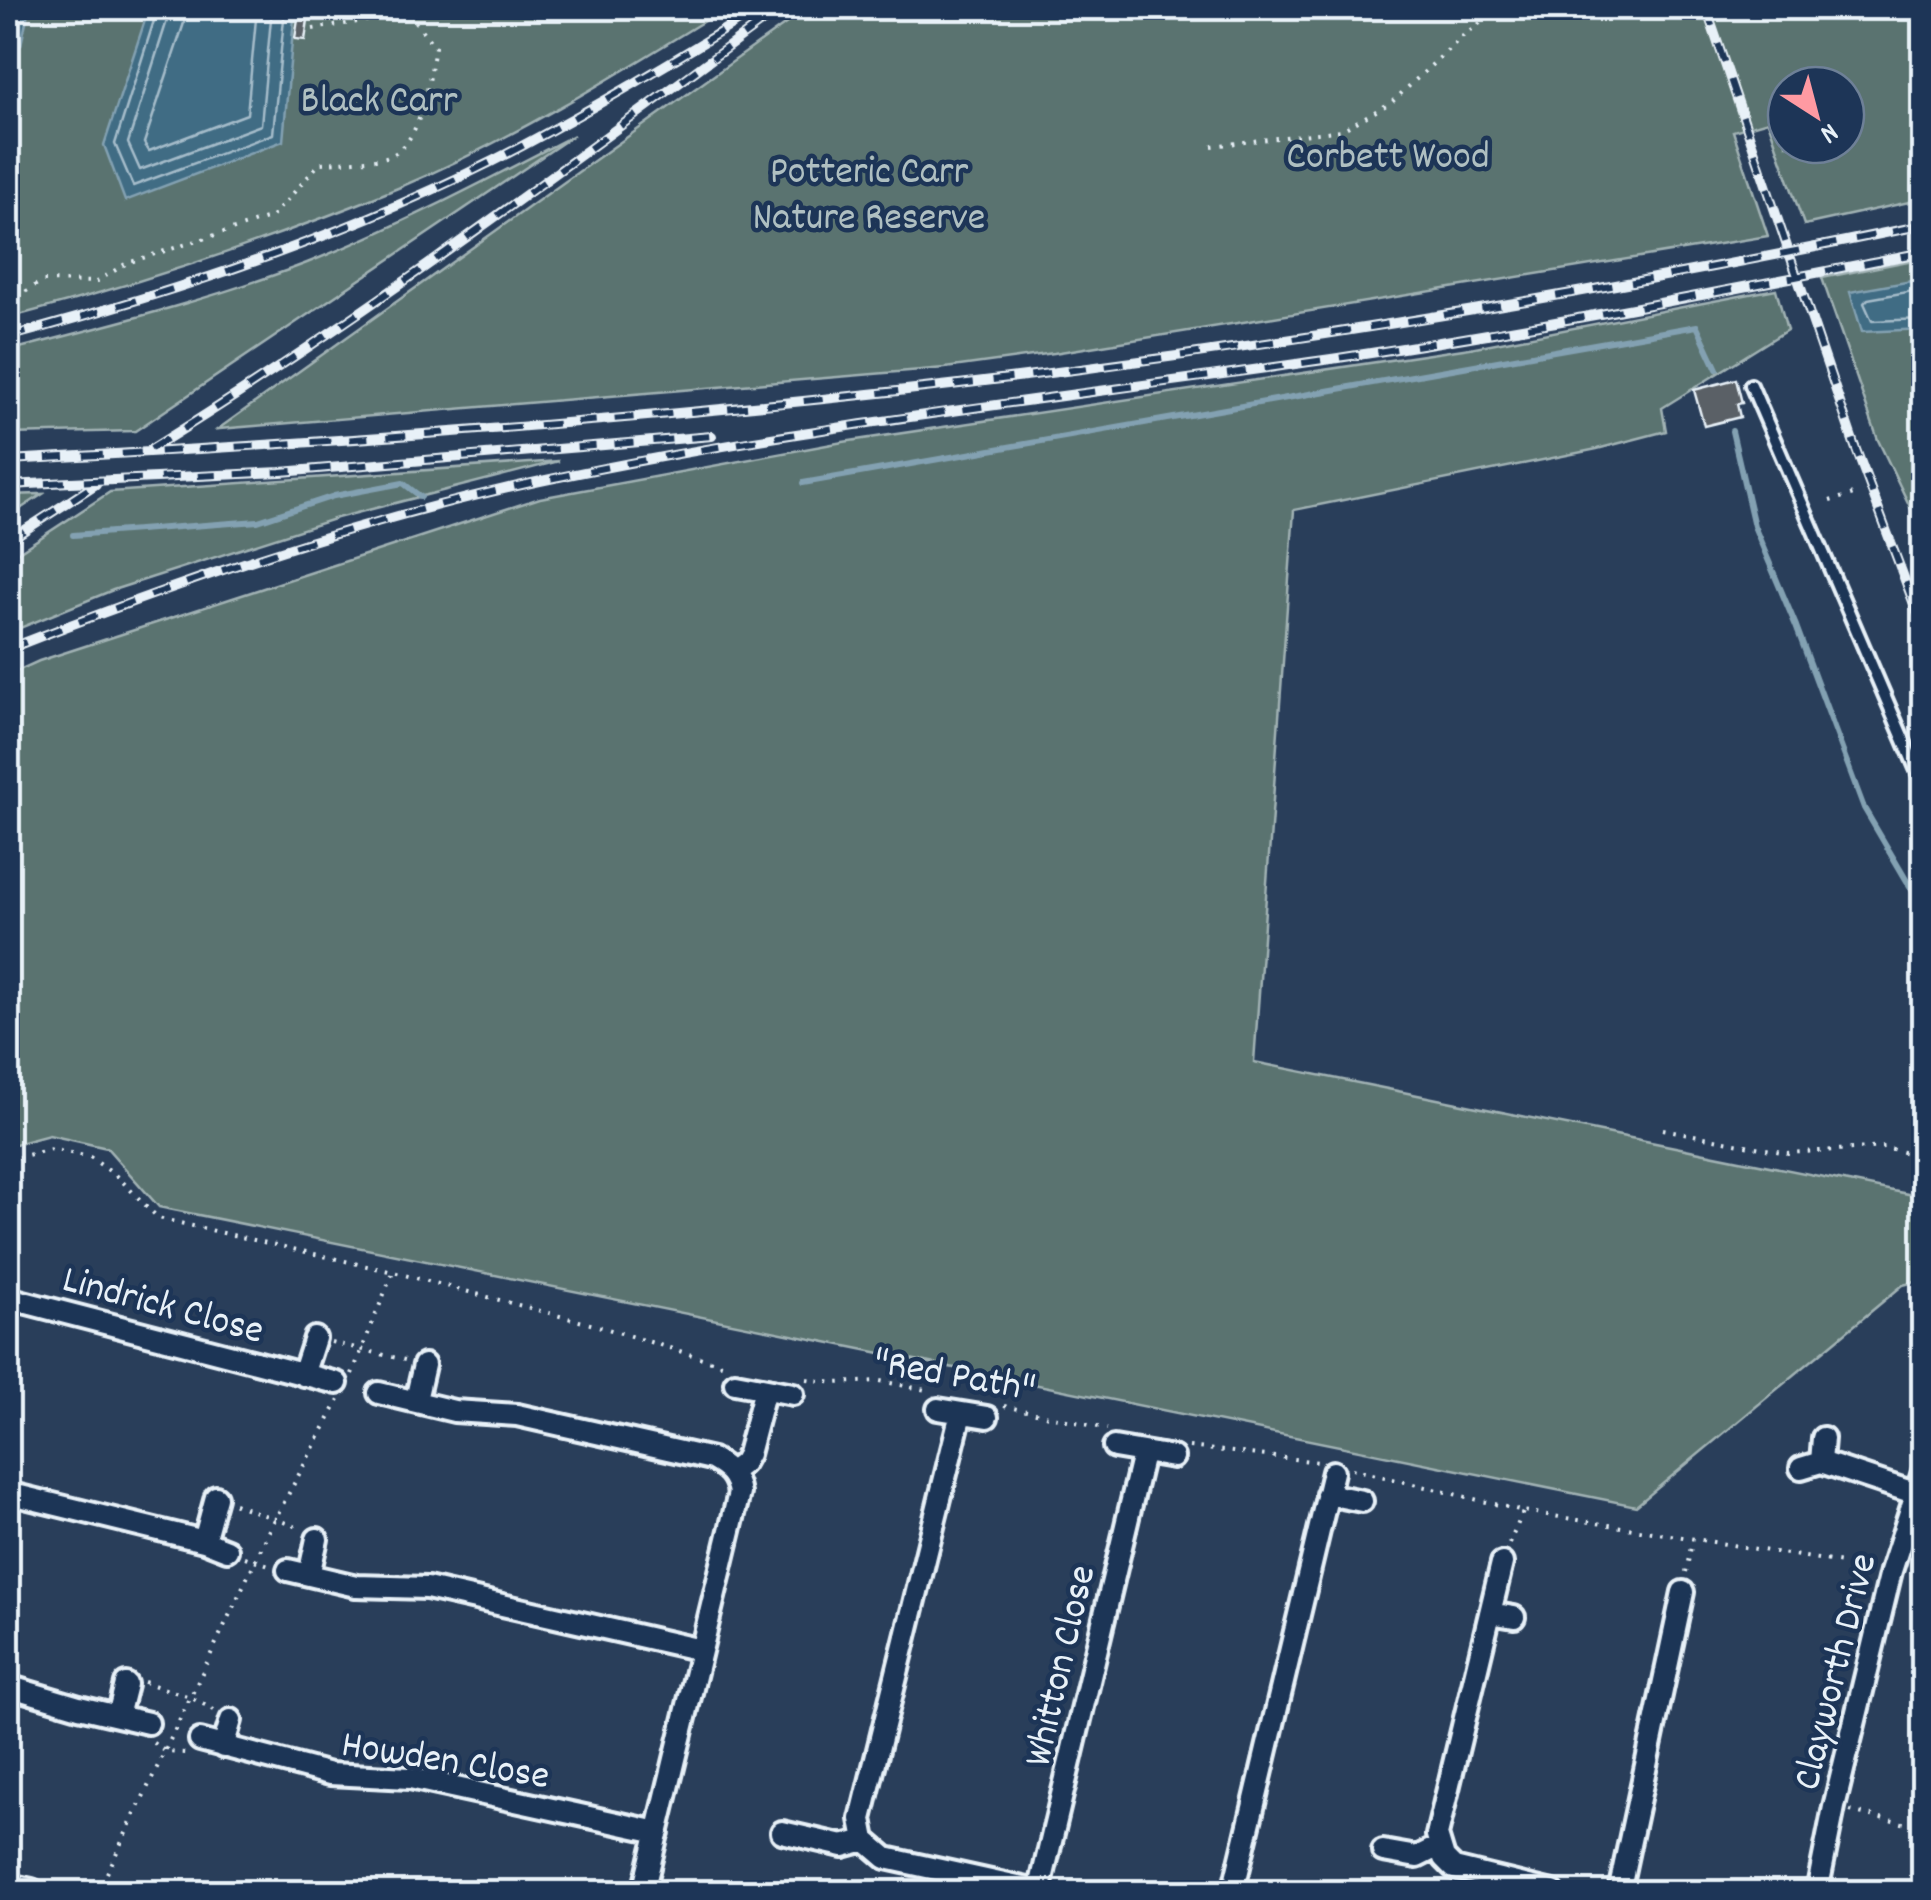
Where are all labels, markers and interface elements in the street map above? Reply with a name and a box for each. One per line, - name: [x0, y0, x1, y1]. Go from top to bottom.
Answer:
- north arrow: [1766, 65, 1866, 165]
- park label: Black Carr: [300, 75, 458, 132]
- text: N: [1810, 111, 1845, 151]
- park label: Corbett Wood: [1286, 131, 1490, 188]
- park label: Potteric Carr Nature Reserve: [753, 146, 985, 249]
- street label: Lindrick Close: [55, 1254, 269, 1362]
- street label: "Red Path": [868, 1336, 1039, 1421]
- street label: Clayworth Drive: [1781, 1548, 1895, 1797]
- street label: Whitton Close: [1012, 1560, 1114, 1773]
- street label: Howden Close: [337, 1719, 553, 1808]

